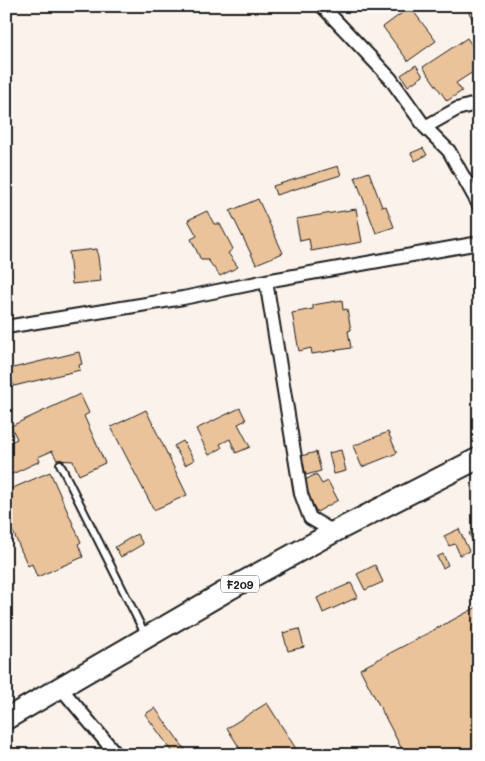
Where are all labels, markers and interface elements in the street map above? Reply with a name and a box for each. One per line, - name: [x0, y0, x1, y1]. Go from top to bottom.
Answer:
- road number: F209: [221, 576, 259, 592]

